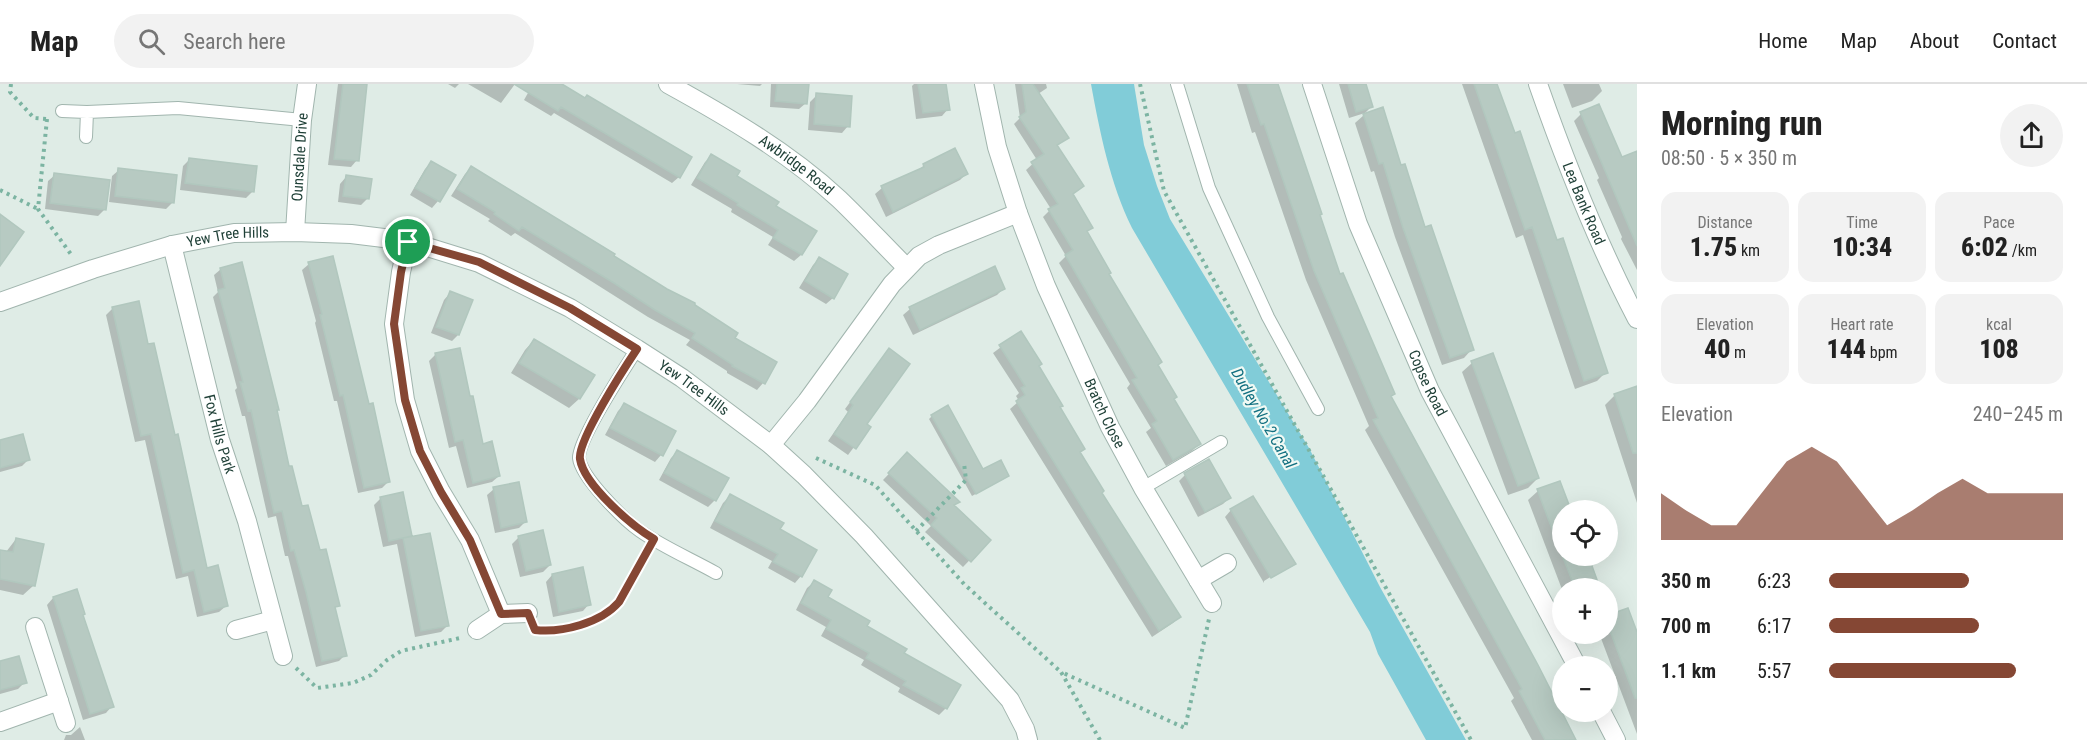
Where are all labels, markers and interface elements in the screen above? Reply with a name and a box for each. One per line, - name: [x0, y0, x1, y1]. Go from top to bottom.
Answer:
- search box: [114, 14, 534, 68]
- text: Map: [30, 25, 78, 58]
- icon: search: [135, 25, 168, 58]
- text: Search here: [183, 29, 286, 54]
- text: Home: [1758, 29, 1808, 53]
- text: Map: [1841, 29, 1877, 53]
- text: About: [1910, 29, 1959, 53]
- text: Contact: [1992, 29, 2057, 53]
- text: Morning run: [1661, 104, 1823, 143]
- button: share: [2000, 104, 2063, 167]
- street label: Ounsdale Drive: [288, 112, 312, 202]
- street label: Awbridge Road: [756, 131, 837, 199]
- text: 08:50 · 5 × 350 m: [1661, 146, 1797, 170]
- street label: Lea Bank Road: [1559, 160, 1609, 248]
- text: Distance: [1697, 213, 1753, 232]
- text: Time: [1846, 213, 1878, 232]
- text: Pace: [1983, 213, 2015, 232]
- pin: [382, 216, 433, 267]
- street label: Yew Tree Hills: [185, 223, 269, 251]
- icon: arrive: [391, 225, 424, 258]
- text: 1.75: [1690, 232, 1737, 262]
- text: 10:34: [1832, 232, 1892, 262]
- text: 6:02: [1961, 232, 2008, 262]
- text: km: [1737, 241, 1760, 260]
- text: /km: [2008, 241, 2037, 260]
- text: Elevation: [1696, 315, 1754, 334]
- text: Heart rate: [1830, 315, 1894, 334]
- text: kcal: [1986, 315, 2012, 334]
- text: 40: [1704, 334, 1730, 364]
- text: 144: [1826, 334, 1866, 364]
- text: 108: [1979, 334, 2019, 364]
- text: m: [1730, 343, 1746, 362]
- text: bpm: [1866, 343, 1898, 362]
- street label: Copse Road: [1404, 347, 1451, 419]
- street label: Yew Tree Hills: [655, 356, 733, 419]
- water label: Dudley No.2 Canal: [1227, 365, 1300, 472]
- street label: Bratch Close: [1080, 376, 1129, 451]
- street label: Fox Hills Park: [200, 393, 240, 476]
- text: Elevation: [1661, 402, 1733, 426]
- text: 240–245 m: [1973, 402, 2063, 426]
- map controls: [1552, 500, 1618, 722]
- button: locate: [1552, 500, 1618, 566]
- text: 350 m: [1661, 569, 1711, 593]
- text: 6:23: [1757, 569, 1791, 593]
- button: +: [1552, 578, 1618, 644]
- text: 700 m: [1661, 614, 1711, 638]
- text: 6:17: [1757, 614, 1791, 638]
- button: −: [1552, 656, 1618, 722]
- text: 1.1 km: [1661, 659, 1716, 683]
- text: 5:57: [1757, 659, 1791, 683]

